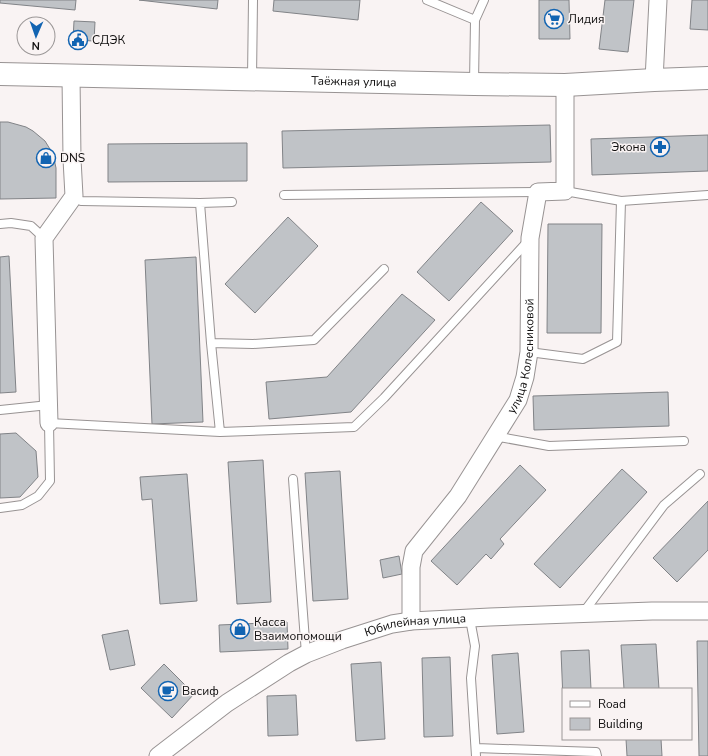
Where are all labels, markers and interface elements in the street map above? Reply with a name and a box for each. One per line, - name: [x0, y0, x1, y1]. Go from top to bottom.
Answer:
- supermarket icon: Лидия: [543, 8, 565, 30]
- place label: Лидия: [568, 11, 604, 27]
- north arrow: [16, 16, 56, 56]
- public building icon: СДЭК: [67, 29, 89, 51]
- place label: СДЭК: [92, 32, 125, 48]
- text: N: [31, 38, 40, 53]
- street label: Таёжная улица: [311, 73, 397, 90]
- pharmacy icon: Экона: [649, 136, 671, 158]
- place label: Экона: [611, 139, 646, 155]
- shop icon: DNS: [35, 147, 57, 169]
- place label: DNS: [60, 150, 85, 166]
- street label: улица Колесниковой: [503, 298, 537, 417]
- street label: Юбилейная улица: [362, 610, 466, 640]
- place label: Касса Взаимопомощи: [254, 614, 342, 644]
- shop icon: Касса Взаимопомощи: [229, 618, 251, 640]
- cafe icon: Васиф: [157, 680, 179, 702]
- place label: Васиф: [182, 683, 219, 699]
- legend: [562, 688, 692, 740]
- text: Road: [598, 696, 626, 712]
- text: Building: [598, 716, 643, 732]

